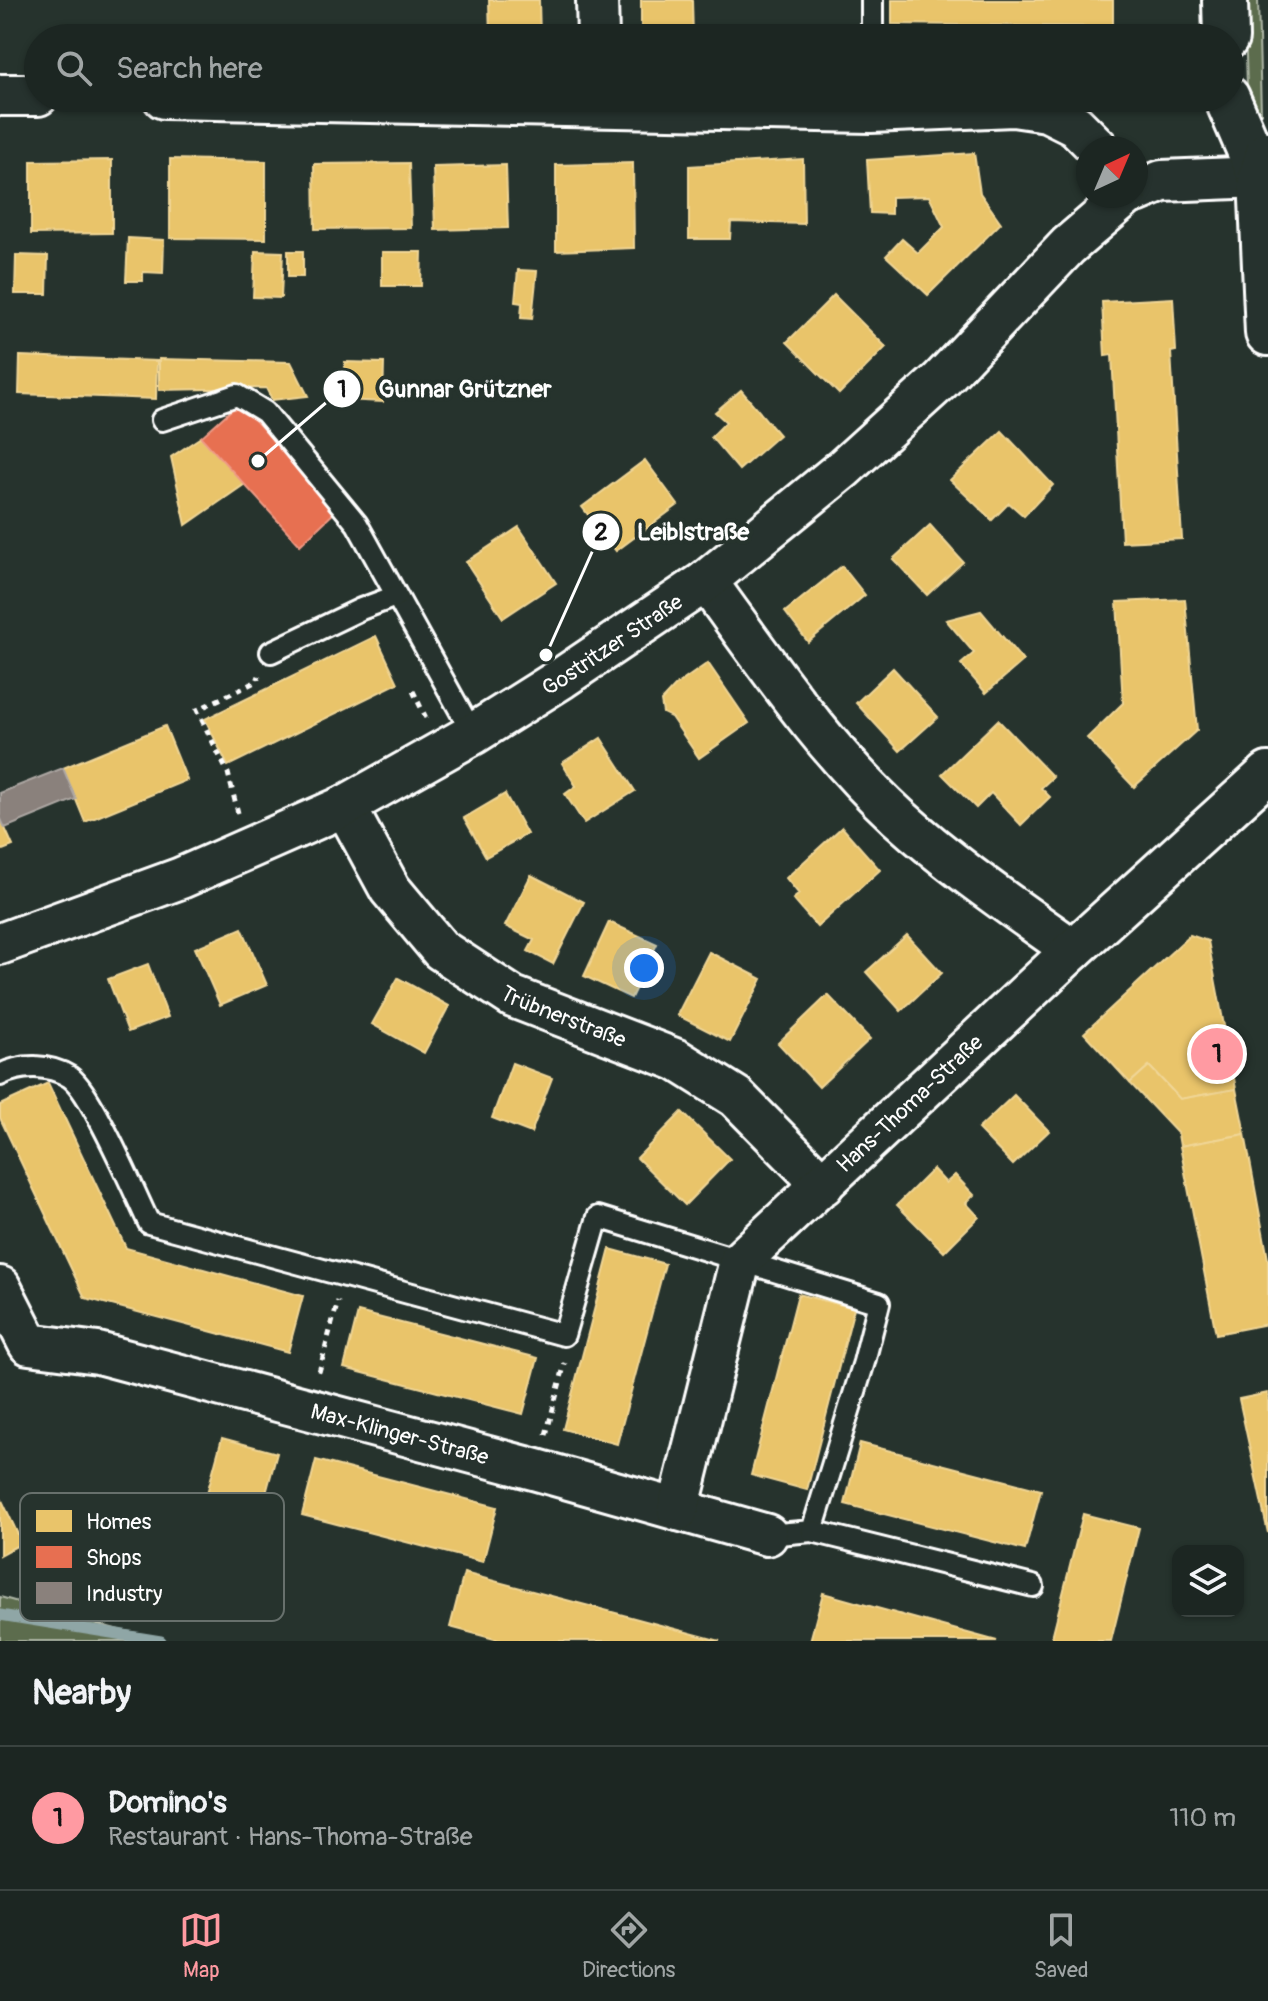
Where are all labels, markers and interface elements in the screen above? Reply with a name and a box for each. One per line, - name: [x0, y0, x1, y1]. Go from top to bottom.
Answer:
- search box: [24, 24, 1244, 112]
- icon: search: [52, 46, 96, 90]
- text: Search here: [116, 50, 263, 87]
- north arrow: [1076, 136, 1148, 208]
- callout: Gunnar Grützner: [322, 365, 568, 413]
- text: 1: [337, 375, 347, 404]
- text: Gunnar Grützner: [378, 375, 552, 404]
- callout: Leiblstraße: [581, 508, 765, 556]
- text: 2: [594, 518, 608, 547]
- text: Leiblstraße: [637, 518, 750, 547]
- street label: Gostritzer Straße: [537, 588, 688, 702]
- your location: [624, 948, 664, 988]
- street label: Trübnerstraße: [495, 979, 630, 1054]
- pin: 1: [1191, 1024, 1243, 1084]
- street label: Hans-Thoma-Straße: [831, 1029, 989, 1179]
- street label: Max-Klinger-Straße: [308, 1397, 492, 1472]
- legend: [20, 1493, 284, 1621]
- text: Homes: [86, 1508, 151, 1536]
- text: Shops: [86, 1544, 142, 1572]
- map controls: [1172, 1545, 1244, 1617]
- button: layers: [1172, 1545, 1244, 1617]
- text: Industry: [86, 1580, 162, 1608]
- text: Nearby: [32, 1672, 131, 1715]
- text: Domino's: [108, 1784, 227, 1821]
- text: 1: [53, 1802, 63, 1834]
- text: 110 m: [1169, 1802, 1236, 1834]
- text: Restaurant · Hans-Thoma-Straße: [108, 1821, 473, 1853]
- tab: Map: [179, 1908, 223, 1984]
- tab: Directions: [582, 1908, 675, 1984]
- tab: Saved: [1034, 1908, 1089, 1984]

